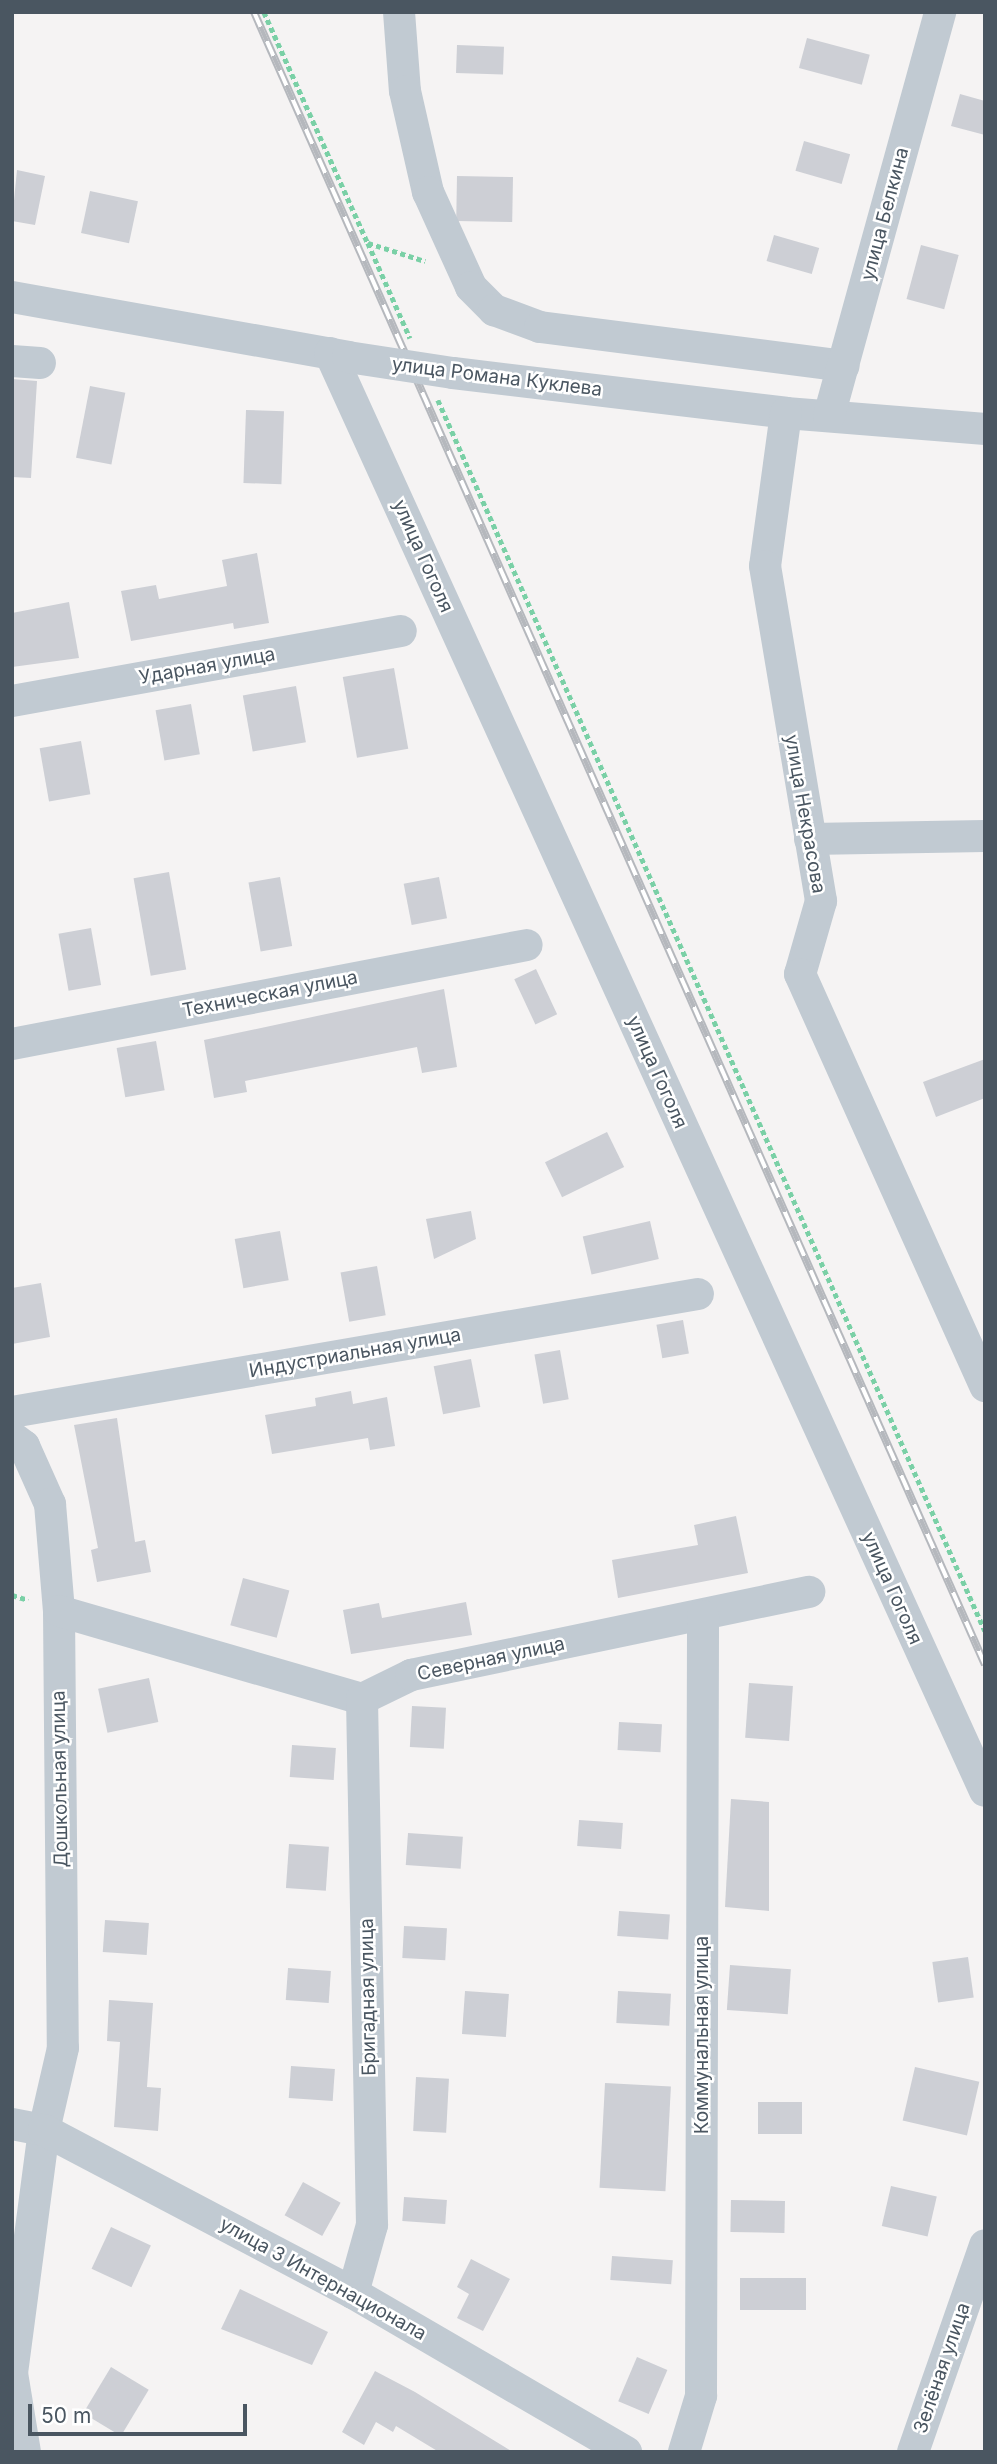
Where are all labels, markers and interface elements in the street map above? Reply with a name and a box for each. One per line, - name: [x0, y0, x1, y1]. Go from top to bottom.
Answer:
- street label: улица Белкина: [856, 145, 914, 283]
- street label: улица Романа Куклева: [391, 353, 603, 401]
- street label: улица Гоголя: [388, 496, 458, 616]
- street label: Ударная улица: [137, 643, 277, 689]
- street label: улица Некрасова: [780, 733, 830, 895]
- street label: Техническая улица: [180, 966, 360, 1022]
- street label: улица Гоголя: [622, 1012, 692, 1132]
- street label: Индустриальная улица: [247, 1323, 463, 1383]
- street label: улица Гоголя: [857, 1528, 927, 1648]
- street label: Северная улица: [415, 1632, 567, 1686]
- street label: Дошкольная улица: [47, 1690, 73, 1868]
- street label: Бригадная улица: [355, 1918, 381, 2076]
- street label: Коммунальная улица: [691, 1936, 713, 2134]
- street label: улица 3 Интернационала: [216, 2213, 430, 2345]
- street label: Зелёная улица: [909, 2300, 975, 2436]
- scale bar: [32, 2390, 250, 2434]
- text: 50 m: [41, 2403, 91, 2428]

